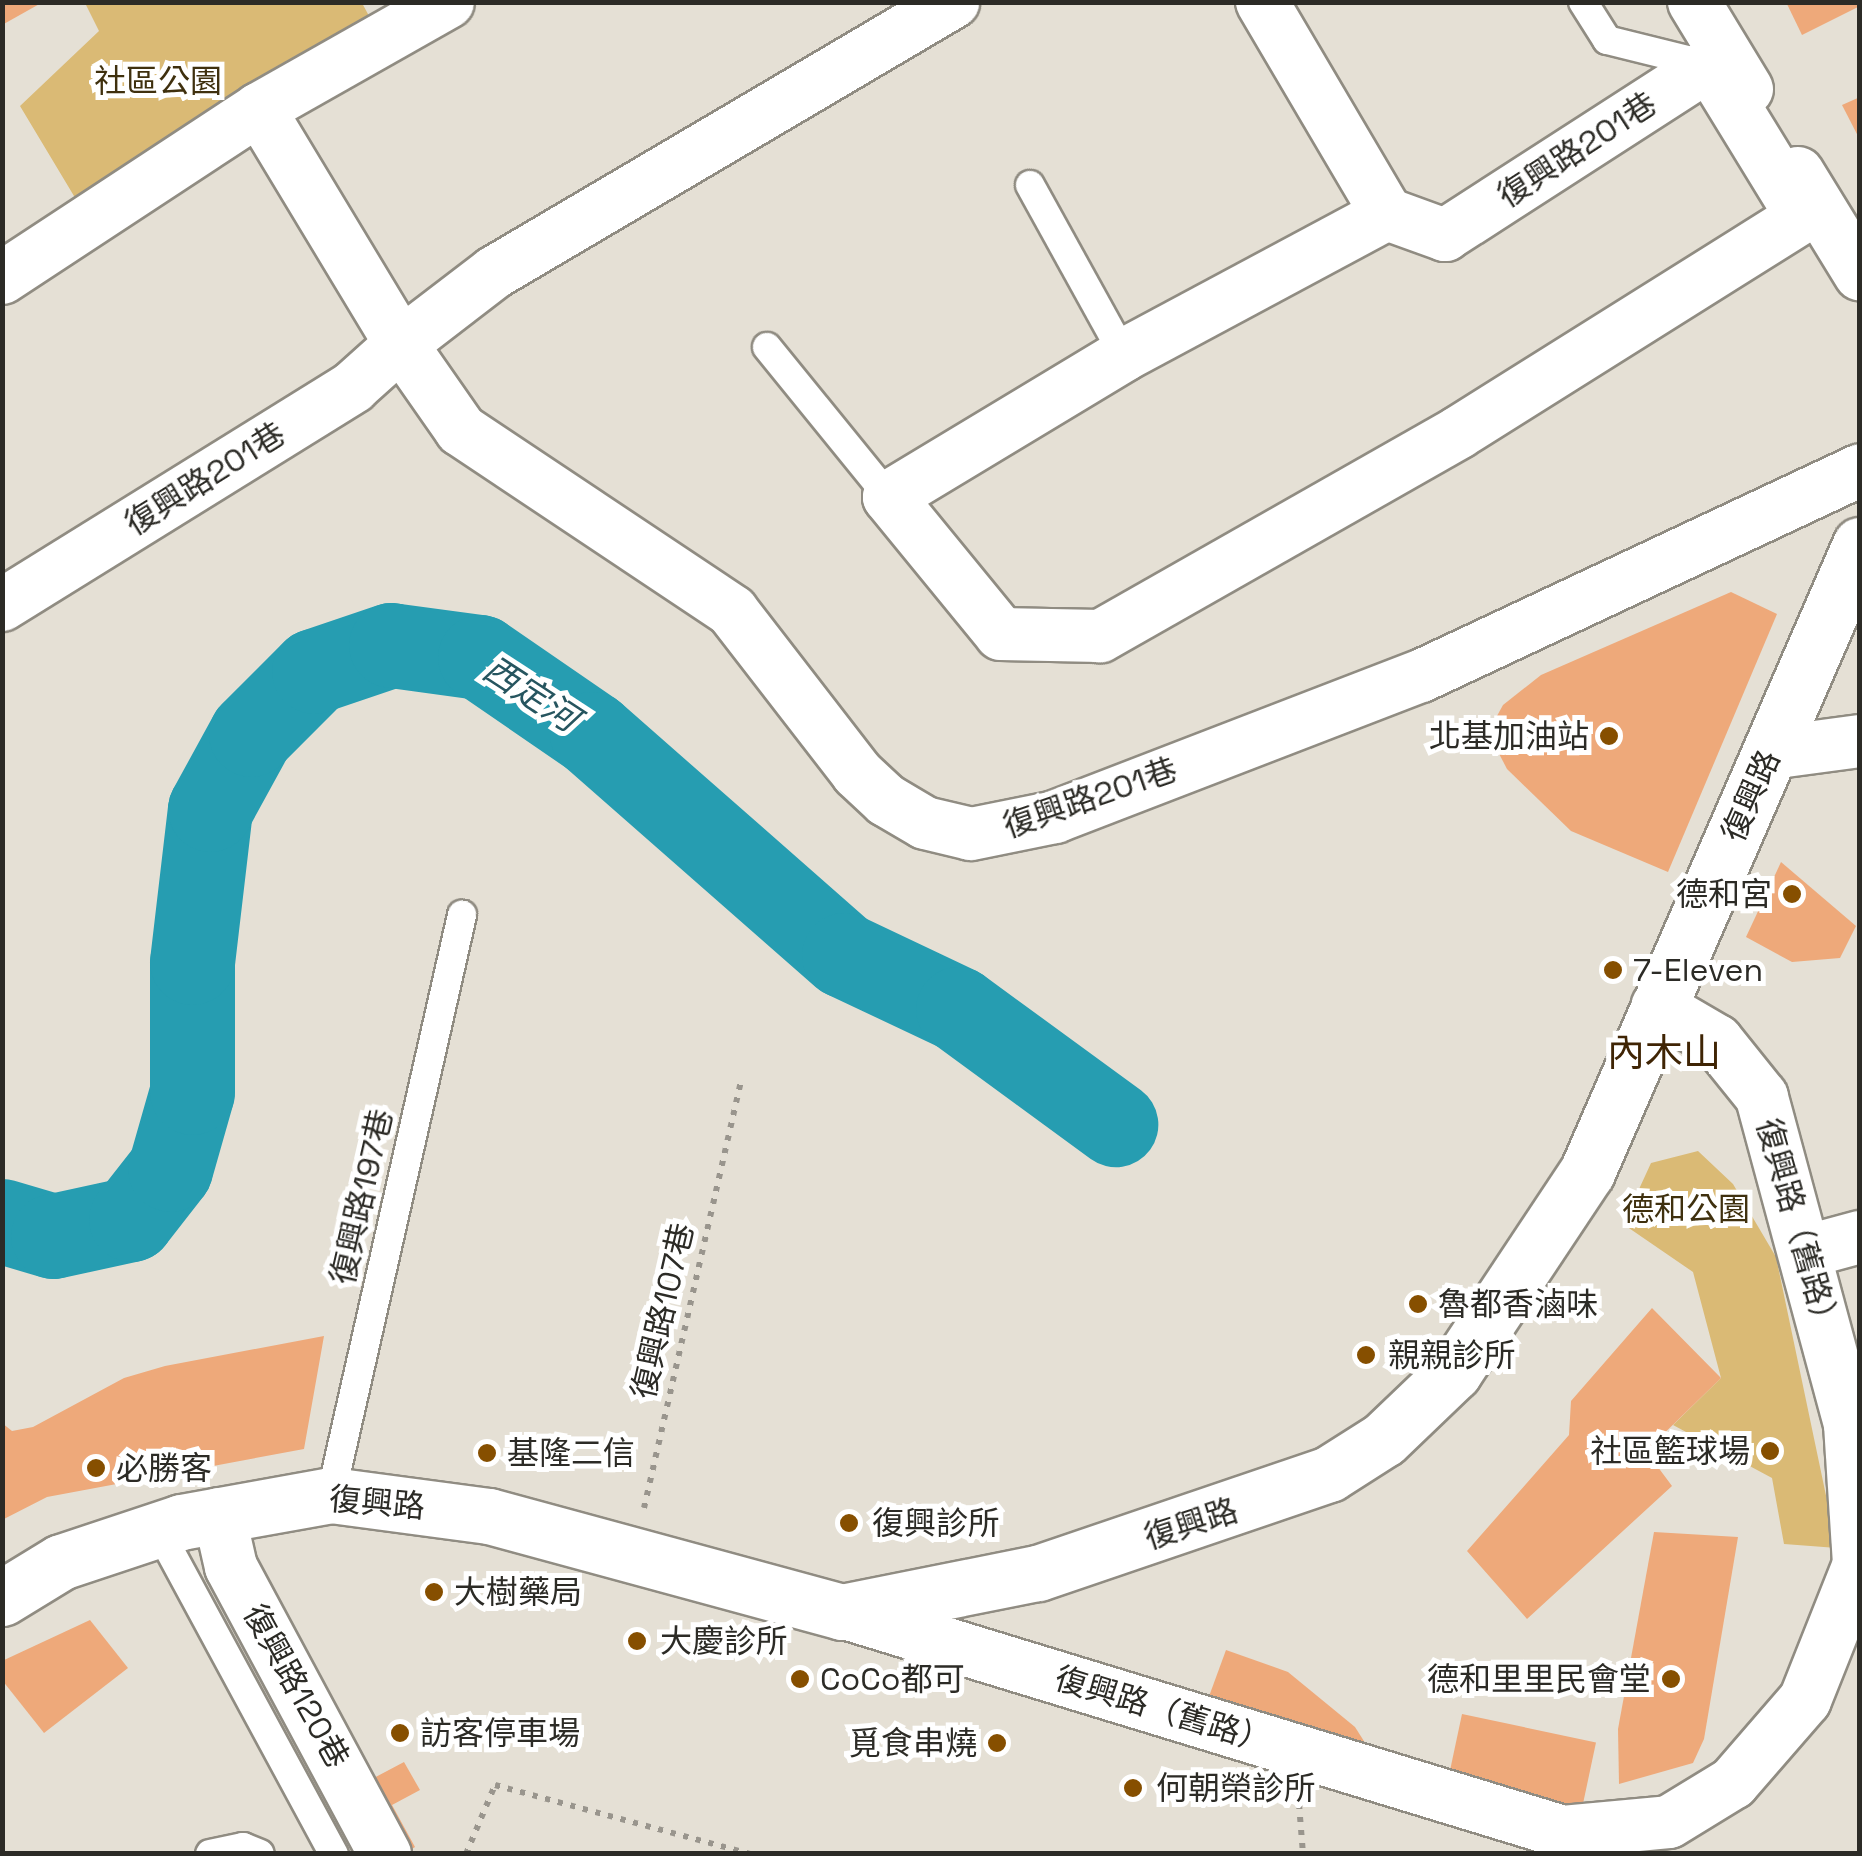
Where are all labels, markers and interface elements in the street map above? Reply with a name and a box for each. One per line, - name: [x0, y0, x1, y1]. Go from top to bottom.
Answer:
- park label: 社區公園: [94, 62, 222, 100]
- street label: 復興路201巷: [1491, 85, 1663, 215]
- street label: 復興路201巷: [118, 415, 292, 543]
- water label: 西定河: [476, 648, 586, 740]
- place label: 北基加油站: [1429, 717, 1589, 755]
- marker: 北基加油站: [1598, 725, 1620, 747]
- street label: 復興路: [1714, 744, 1788, 848]
- street label: 復興路201巷: [998, 750, 1182, 846]
- place label: 德和宮: [1676, 875, 1772, 913]
- marker: 德和宮: [1781, 883, 1803, 905]
- place label: 7-Eleven: [1633, 951, 1763, 989]
- marker: 7-Eleven: [1602, 959, 1624, 981]
- district label: 內木山: [1607, 1031, 1721, 1077]
- street label: 復興路197巷: [323, 1106, 401, 1288]
- street label: 復興路（舊路）: [1749, 1114, 1847, 1340]
- park label: 德和公園: [1622, 1190, 1750, 1228]
- street label: 復興路107巷: [624, 1219, 702, 1403]
- place label: 魯都香滷味: [1438, 1285, 1598, 1323]
- marker: 魯都香滷味: [1407, 1293, 1429, 1315]
- place label: 親親診所: [1388, 1336, 1516, 1374]
- marker: 親親診所: [1353, 1342, 1379, 1368]
- place label: 社區籃球場: [1590, 1432, 1750, 1470]
- place label: 基隆二信: [507, 1434, 635, 1472]
- marker: 社區籃球場: [1759, 1440, 1781, 1462]
- marker: 基隆二信: [476, 1442, 498, 1464]
- place label: 必勝客: [116, 1449, 212, 1487]
- marker: 必勝客: [85, 1457, 107, 1479]
- street label: 復興路: [328, 1480, 426, 1526]
- street label: 復興路: [1139, 1491, 1243, 1557]
- place label: 復興診所: [872, 1504, 1000, 1542]
- marker: 復興診所: [836, 1510, 862, 1536]
- place label: 大樹藥局: [454, 1573, 582, 1611]
- marker: 大樹藥局: [423, 1581, 445, 1603]
- street label: 復興路120巷: [235, 1597, 357, 1775]
- place label: 大慶診所: [660, 1622, 788, 1660]
- marker: 大慶診所: [624, 1628, 650, 1654]
- street label: 復興路（舊路）: [1050, 1659, 1276, 1761]
- place label: CoCo都可: [820, 1660, 965, 1698]
- place label: 德和里里民會堂: [1427, 1660, 1651, 1698]
- marker: CoCo都可: [789, 1668, 811, 1690]
- marker: 德和里里民會堂: [1660, 1668, 1682, 1690]
- place label: 訪客停車場: [420, 1714, 580, 1752]
- marker: 訪客停車場: [389, 1722, 411, 1744]
- place label: 覓食串燒: [849, 1724, 977, 1762]
- marker: 覓食串燒: [986, 1732, 1008, 1754]
- place label: 何朝榮診所: [1156, 1769, 1316, 1807]
- marker: 何朝榮診所: [1120, 1775, 1146, 1801]

